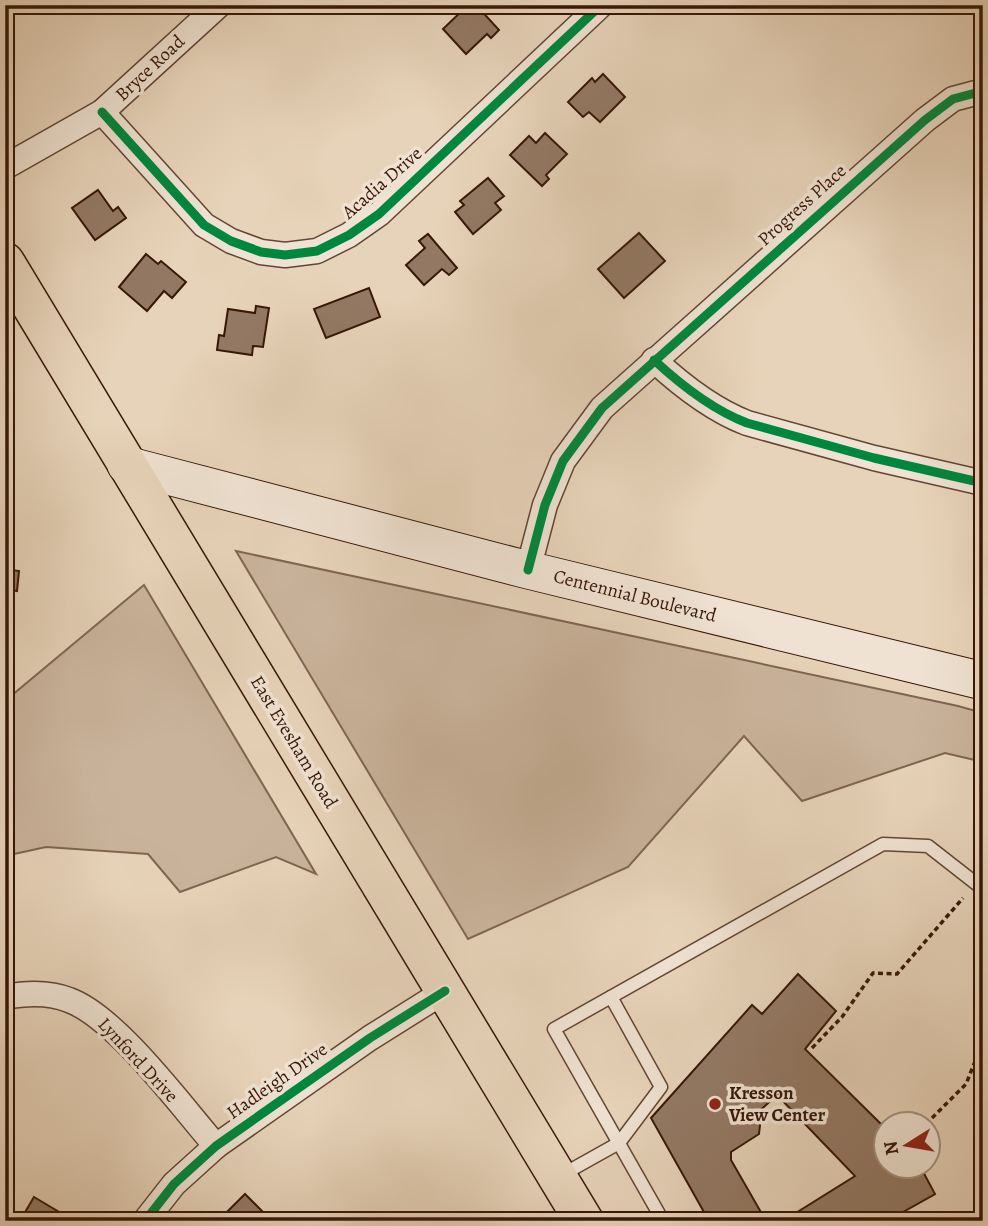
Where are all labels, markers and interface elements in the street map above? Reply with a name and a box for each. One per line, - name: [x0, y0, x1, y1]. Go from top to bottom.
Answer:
- street label: Bryce Road: [110, 28, 191, 107]
- street label: Acadia Drive: [336, 141, 428, 226]
- street label: Progress Place: [752, 158, 852, 252]
- street label: Centennial Boulevard: [551, 563, 720, 629]
- street label: East Evesham Road: [244, 671, 344, 814]
- street label: Lynford Drive: [92, 1012, 184, 1108]
- street label: Hadleigh Drive: [221, 1037, 333, 1125]
- place label: Kresson View Center: [728, 1080, 826, 1128]
- marker: Kresson View Center: [707, 1096, 723, 1112]
- north arrow: [872, 1110, 942, 1180]
- text: N: [877, 1139, 905, 1157]

